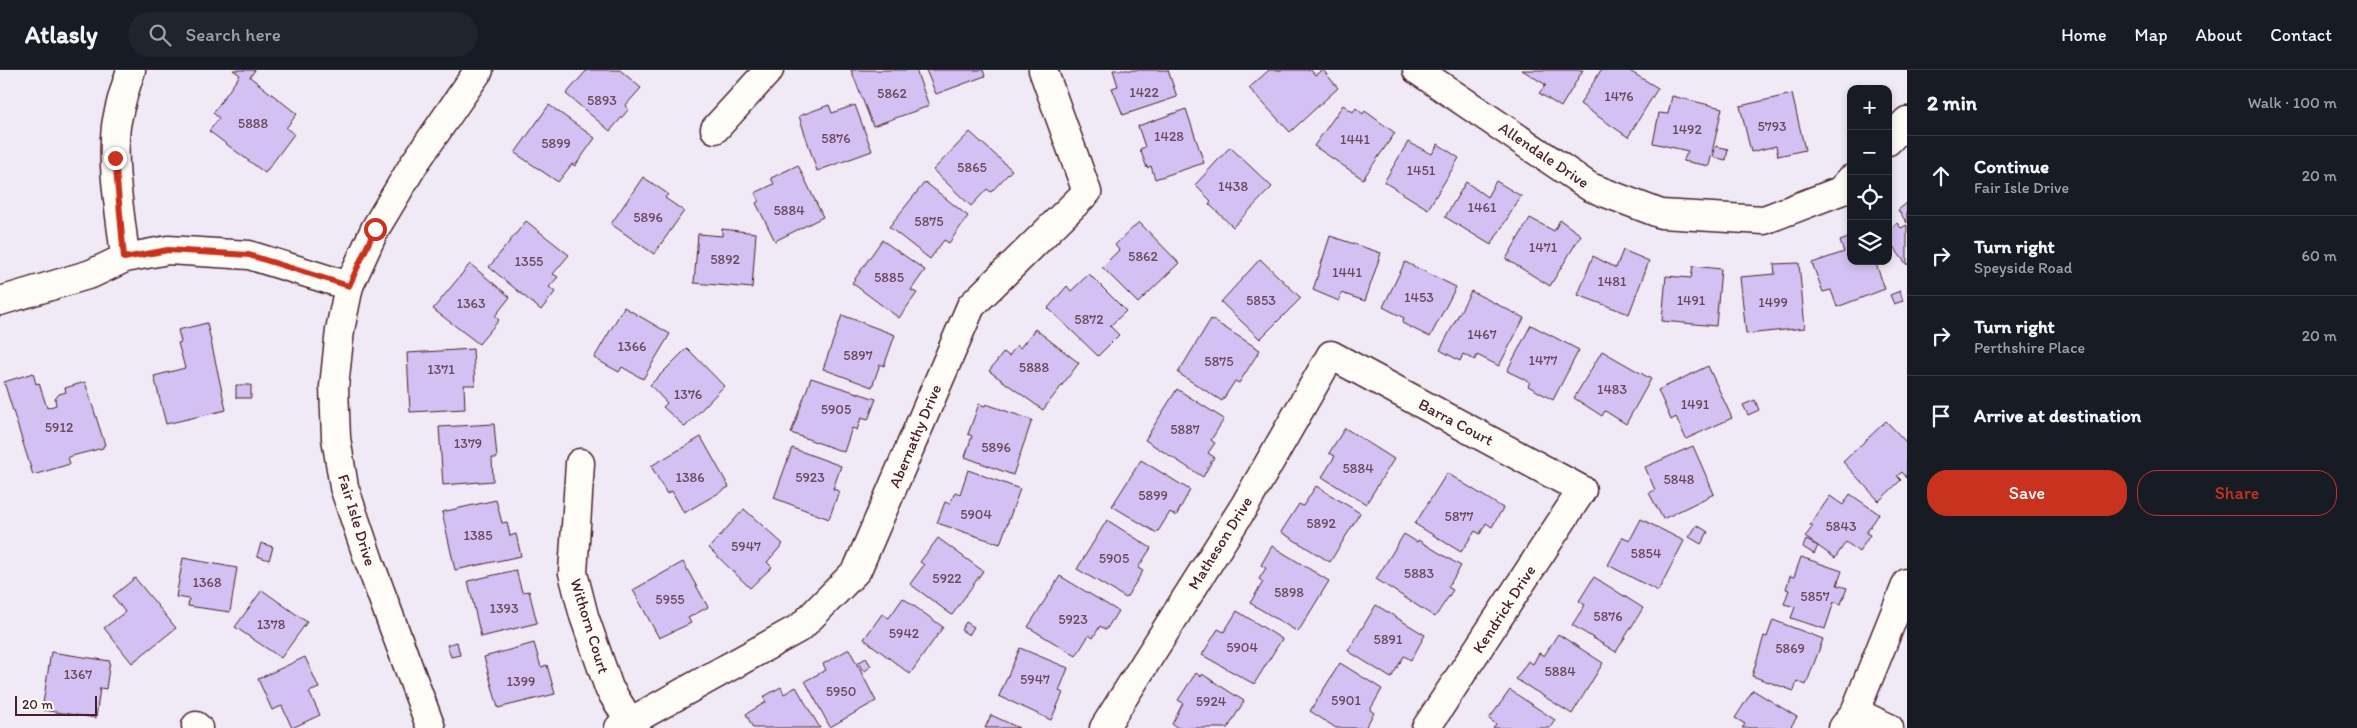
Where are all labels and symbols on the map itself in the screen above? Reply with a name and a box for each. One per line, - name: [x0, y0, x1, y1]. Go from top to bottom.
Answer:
- house number: 1422: [1129, 84, 1159, 101]
- house number: 5862: [877, 85, 908, 102]
- house number: 1476: [1604, 88, 1634, 105]
- house number: 5893: [587, 92, 617, 109]
- house number: 5888: [238, 115, 269, 132]
- street label: Allendale Drive: [1495, 118, 1593, 192]
- house number: 5793: [1757, 118, 1787, 135]
- house number: 1492: [1672, 121, 1702, 138]
- house number: 1428: [1154, 128, 1184, 145]
- house number: 5876: [821, 130, 851, 147]
- house number: 1441: [1340, 131, 1370, 148]
- house number: 5899: [541, 135, 571, 152]
- route end: [104, 147, 127, 170]
- house number: 5865: [957, 159, 987, 176]
- house number: 1451: [1407, 162, 1436, 179]
- house number: 1438: [1218, 178, 1248, 195]
- house number: 1461: [1468, 199, 1497, 216]
- house number: 5884: [773, 202, 805, 219]
- house number: 5896: [633, 209, 663, 226]
- house number: 5875: [914, 213, 944, 230]
- route start: [364, 218, 387, 241]
- house number: 1471: [1529, 239, 1558, 256]
- house number: 5862: [1128, 248, 1159, 265]
- house number: 5892: [710, 251, 740, 268]
- house number: 1355: [515, 253, 543, 270]
- house number: 1441: [1332, 264, 1362, 281]
- house number: 5885: [874, 269, 904, 286]
- house number: 1481: [1597, 273, 1627, 290]
- house number: 1453: [1404, 289, 1434, 306]
- house number: 5853: [1246, 292, 1276, 309]
- house number: 1491: [1677, 292, 1706, 309]
- house number: 1499: [1758, 294, 1788, 311]
- house number: 1363: [456, 295, 486, 312]
- house number: 5872: [1074, 311, 1104, 328]
- house number: 1467: [1467, 326, 1497, 343]
- house number: 1366: [618, 338, 646, 355]
- house number: 5897: [843, 347, 873, 364]
- house number: 1477: [1529, 352, 1557, 369]
- house number: 5875: [1204, 353, 1234, 370]
- house number: 5888: [1019, 359, 1050, 376]
- house number: 1371: [427, 361, 455, 378]
- street label: Abernathy Drive: [885, 381, 945, 491]
- house number: 1483: [1597, 381, 1627, 398]
- house number: 1376: [674, 386, 702, 403]
- street label: Barra Court: [1415, 394, 1497, 450]
- house number: 1491: [1681, 396, 1710, 413]
- house number: 5905: [821, 401, 851, 418]
- house number: 5912: [45, 419, 74, 436]
- house number: 5887: [1170, 421, 1200, 438]
- house number: 1379: [454, 435, 482, 452]
- house number: 5896: [981, 439, 1011, 456]
- house number: 5884: [1342, 460, 1374, 477]
- house number: 1386: [675, 469, 705, 486]
- house number: 5923: [795, 469, 825, 486]
- house number: 5848: [1663, 471, 1695, 488]
- street label: Fair Isle Drive: [334, 472, 380, 568]
- house number: 5899: [1138, 487, 1168, 504]
- street label: Matheson Drive: [1184, 493, 1256, 593]
- house number: 5904: [960, 506, 992, 523]
- house number: 5877: [1445, 508, 1474, 525]
- house number: 5892: [1306, 515, 1336, 532]
- house number: 5843: [1825, 518, 1857, 535]
- house number: 1385: [463, 527, 493, 544]
- house number: 5947: [731, 538, 761, 555]
- house number: 5854: [1631, 545, 1662, 562]
- house number: 5905: [1099, 550, 1129, 567]
- street label: Kendrick Drive: [1468, 561, 1540, 657]
- house number: 5883: [1404, 565, 1435, 582]
- house number: 5922: [932, 570, 962, 587]
- house number: 1368: [192, 574, 222, 591]
- street label: Withorn Court: [567, 576, 613, 676]
- house number: 5898: [1274, 584, 1304, 601]
- house number: 5857: [1800, 588, 1830, 605]
- house number: 5955: [655, 591, 685, 608]
- house number: 1393: [489, 600, 519, 617]
- house number: 5876: [1593, 608, 1623, 625]
- house number: 5923: [1058, 611, 1088, 628]
- house number: 1378: [257, 616, 286, 633]
- house number: 5942: [889, 625, 920, 642]
- house number: 5891: [1374, 631, 1403, 648]
- house number: 5904: [1226, 639, 1258, 656]
- house number: 5869: [1775, 640, 1805, 657]
- house number: 5884: [1544, 663, 1576, 680]
- house number: 1367: [64, 666, 92, 683]
- house number: 5947: [1020, 671, 1050, 688]
- house number: 1399: [507, 673, 535, 690]
- house number: 5950: [826, 683, 856, 700]
- house number: 5901: [1331, 692, 1361, 709]
- scale bar: [15, 693, 98, 716]
- house number: 5924: [1196, 693, 1227, 710]

